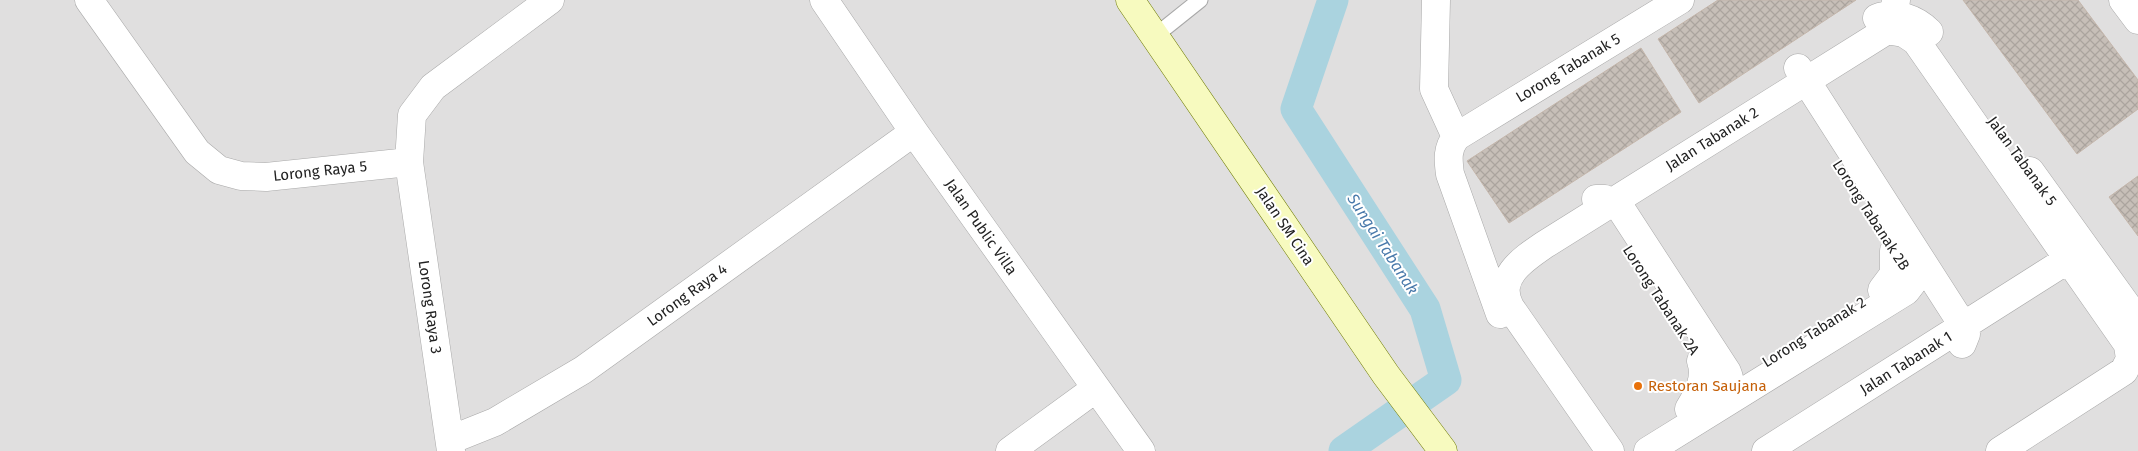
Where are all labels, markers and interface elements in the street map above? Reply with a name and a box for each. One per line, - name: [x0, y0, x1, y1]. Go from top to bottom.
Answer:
- street label: Lorong Tabanak 5: [1512, 30, 1624, 106]
- street label: Jalan Tabanak 2: [1662, 103, 1762, 175]
- street label: Jalan Tabanak 5: [1984, 113, 2060, 209]
- street label: Lorong Raya 5: [272, 157, 368, 185]
- street label: Lorong Tabanak 2B: [1829, 157, 1913, 273]
- street label: Jalan Public Villa: [941, 176, 1021, 278]
- street label: Jalan SM Cina: [1252, 183, 1318, 269]
- water label: Sungai Tabanak: [1343, 189, 1423, 298]
- street label: Lorong Tabanak 2A: [1619, 242, 1703, 359]
- street label: Lorong Raya 3: [415, 259, 445, 355]
- street label: Lorong Raya 4: [643, 260, 731, 330]
- street label: Lorong Tabanak 2: [1759, 293, 1869, 371]
- street label: Jalan Tabanak 1: [1857, 328, 1955, 398]
- place label: Restoran Saujana: [1648, 377, 1767, 395]
- marker: Restoran Saujana: [1632, 380, 1644, 392]

